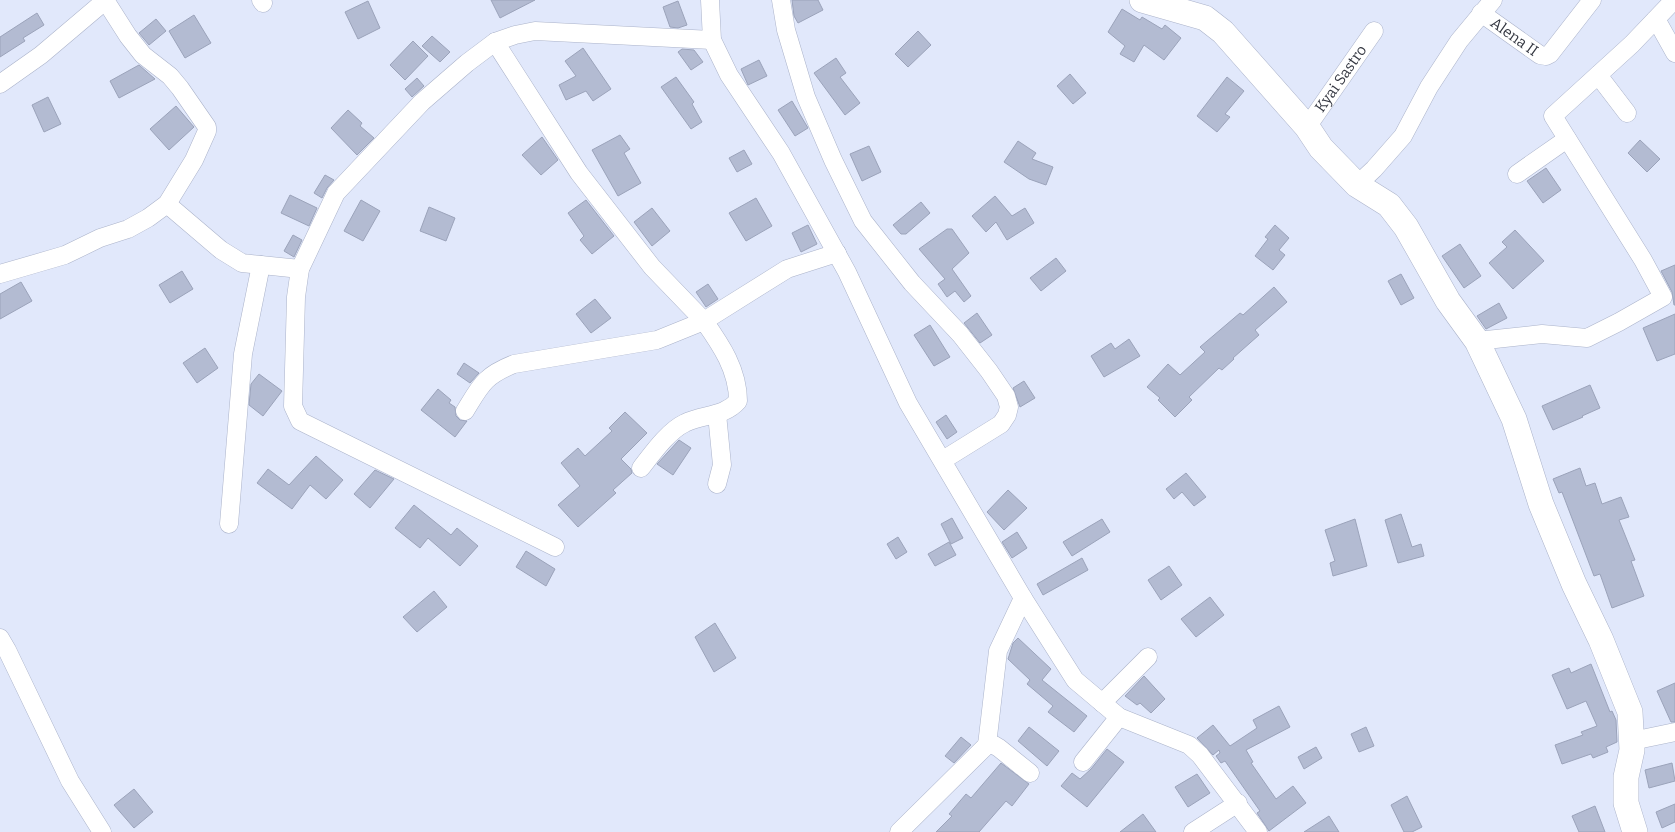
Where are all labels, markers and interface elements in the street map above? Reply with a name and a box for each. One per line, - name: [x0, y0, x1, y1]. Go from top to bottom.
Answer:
- street label: Alena II: [1487, 14, 1542, 60]
- street label: Kyai Sastro: [1311, 42, 1370, 116]

